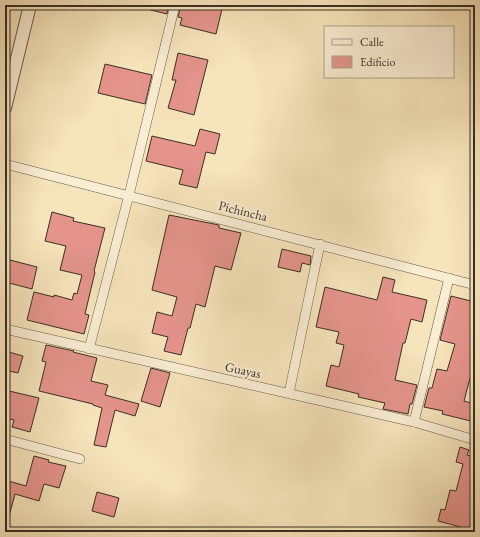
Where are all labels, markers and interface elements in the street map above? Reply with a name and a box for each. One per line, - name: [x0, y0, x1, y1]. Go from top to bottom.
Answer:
- legend: [324, 26, 454, 78]
- text: Calle: [360, 34, 384, 50]
- text: Edificio: [360, 54, 396, 70]
- street label: Pichincha: [217, 197, 270, 225]
- street label: Guayas: [223, 358, 263, 382]

